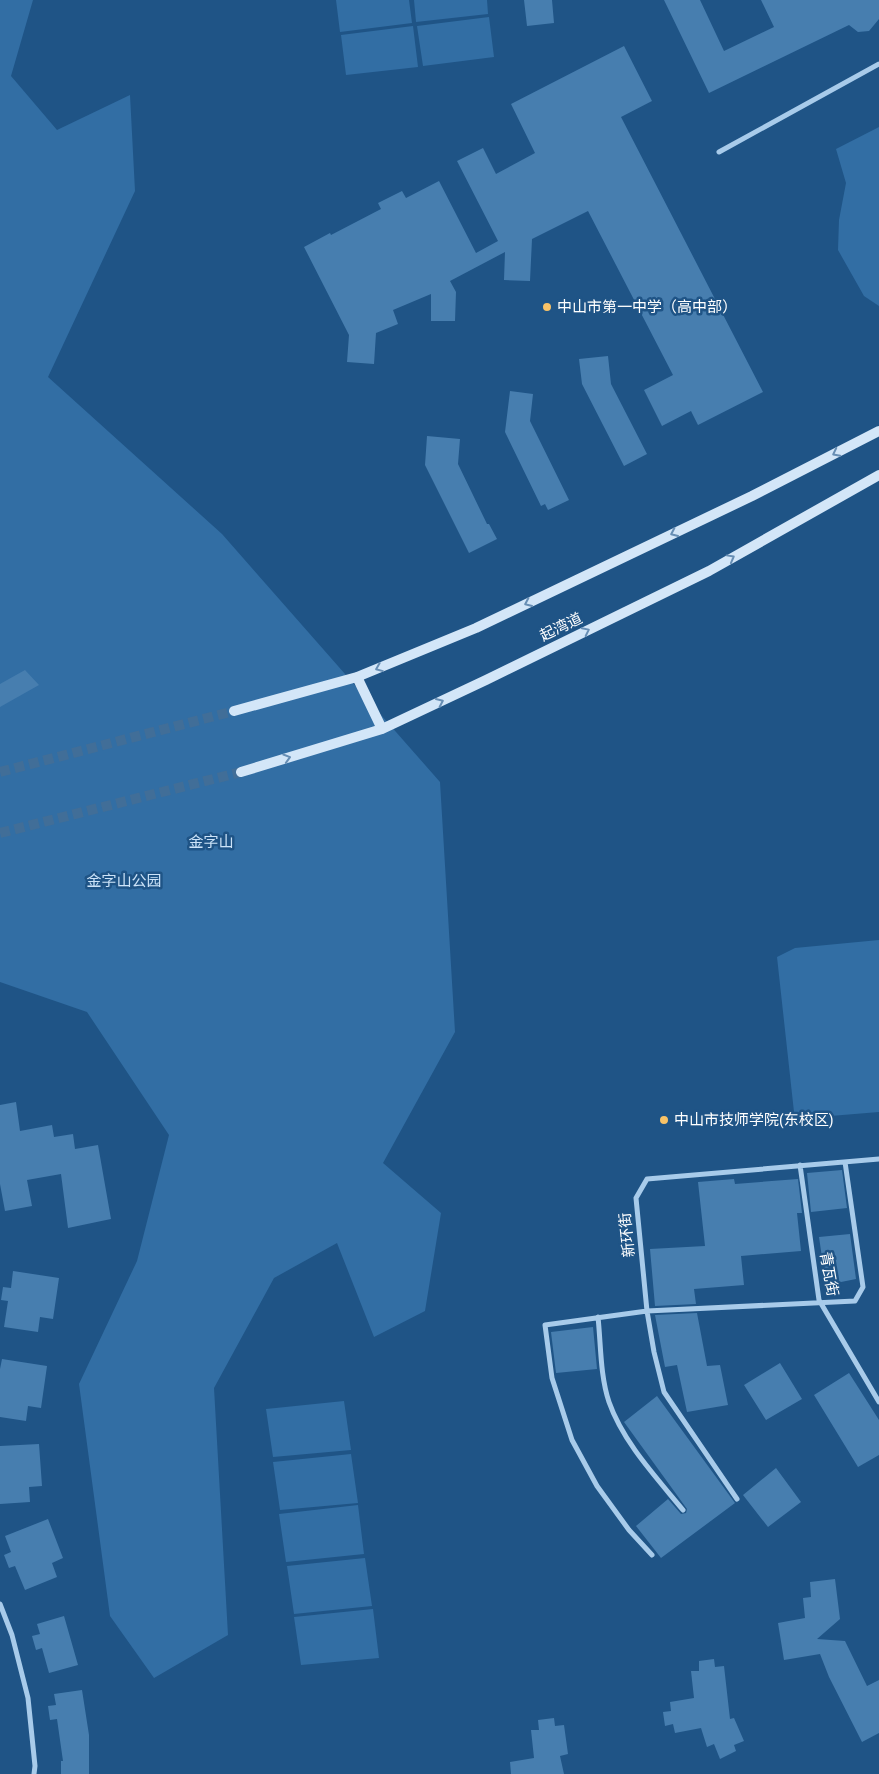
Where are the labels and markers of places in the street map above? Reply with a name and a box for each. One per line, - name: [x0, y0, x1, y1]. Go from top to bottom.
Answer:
- place label: 中山市第一中学（高中部）: [557, 298, 737, 316]
- marker: 中山市第一中学（高中部）: [541, 301, 553, 313]
- place label: 中山市技师学院(东校区): [674, 1111, 834, 1129]
- marker: 中山市技师学院(东校区): [658, 1114, 670, 1126]

